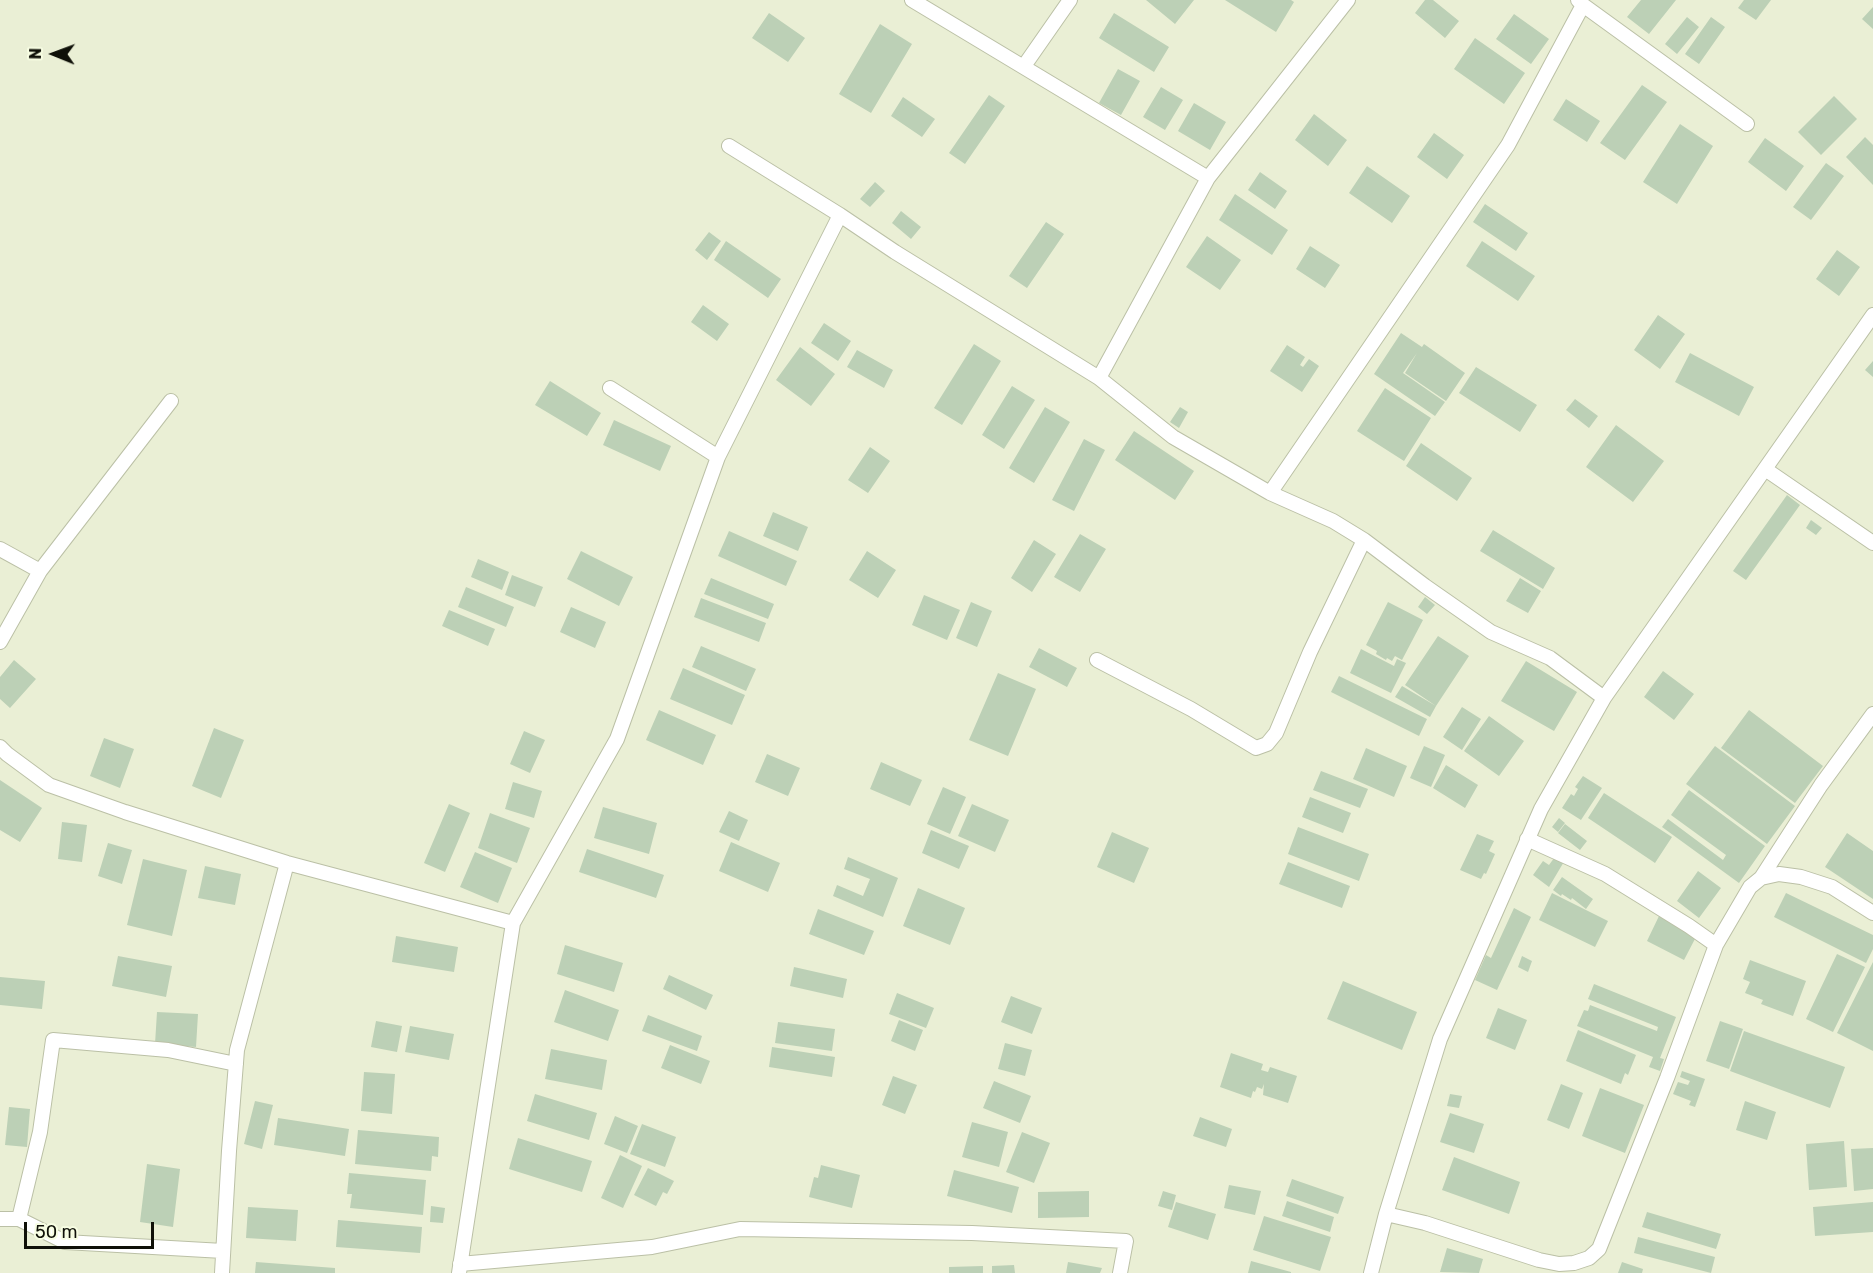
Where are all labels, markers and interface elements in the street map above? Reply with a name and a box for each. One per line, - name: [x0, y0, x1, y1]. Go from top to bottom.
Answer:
- north arrow: [24, 24, 84, 84]
- text: N: [26, 48, 45, 60]
- scale bar: [27, 1210, 158, 1248]
- text: 50 m: [35, 1221, 78, 1243]

